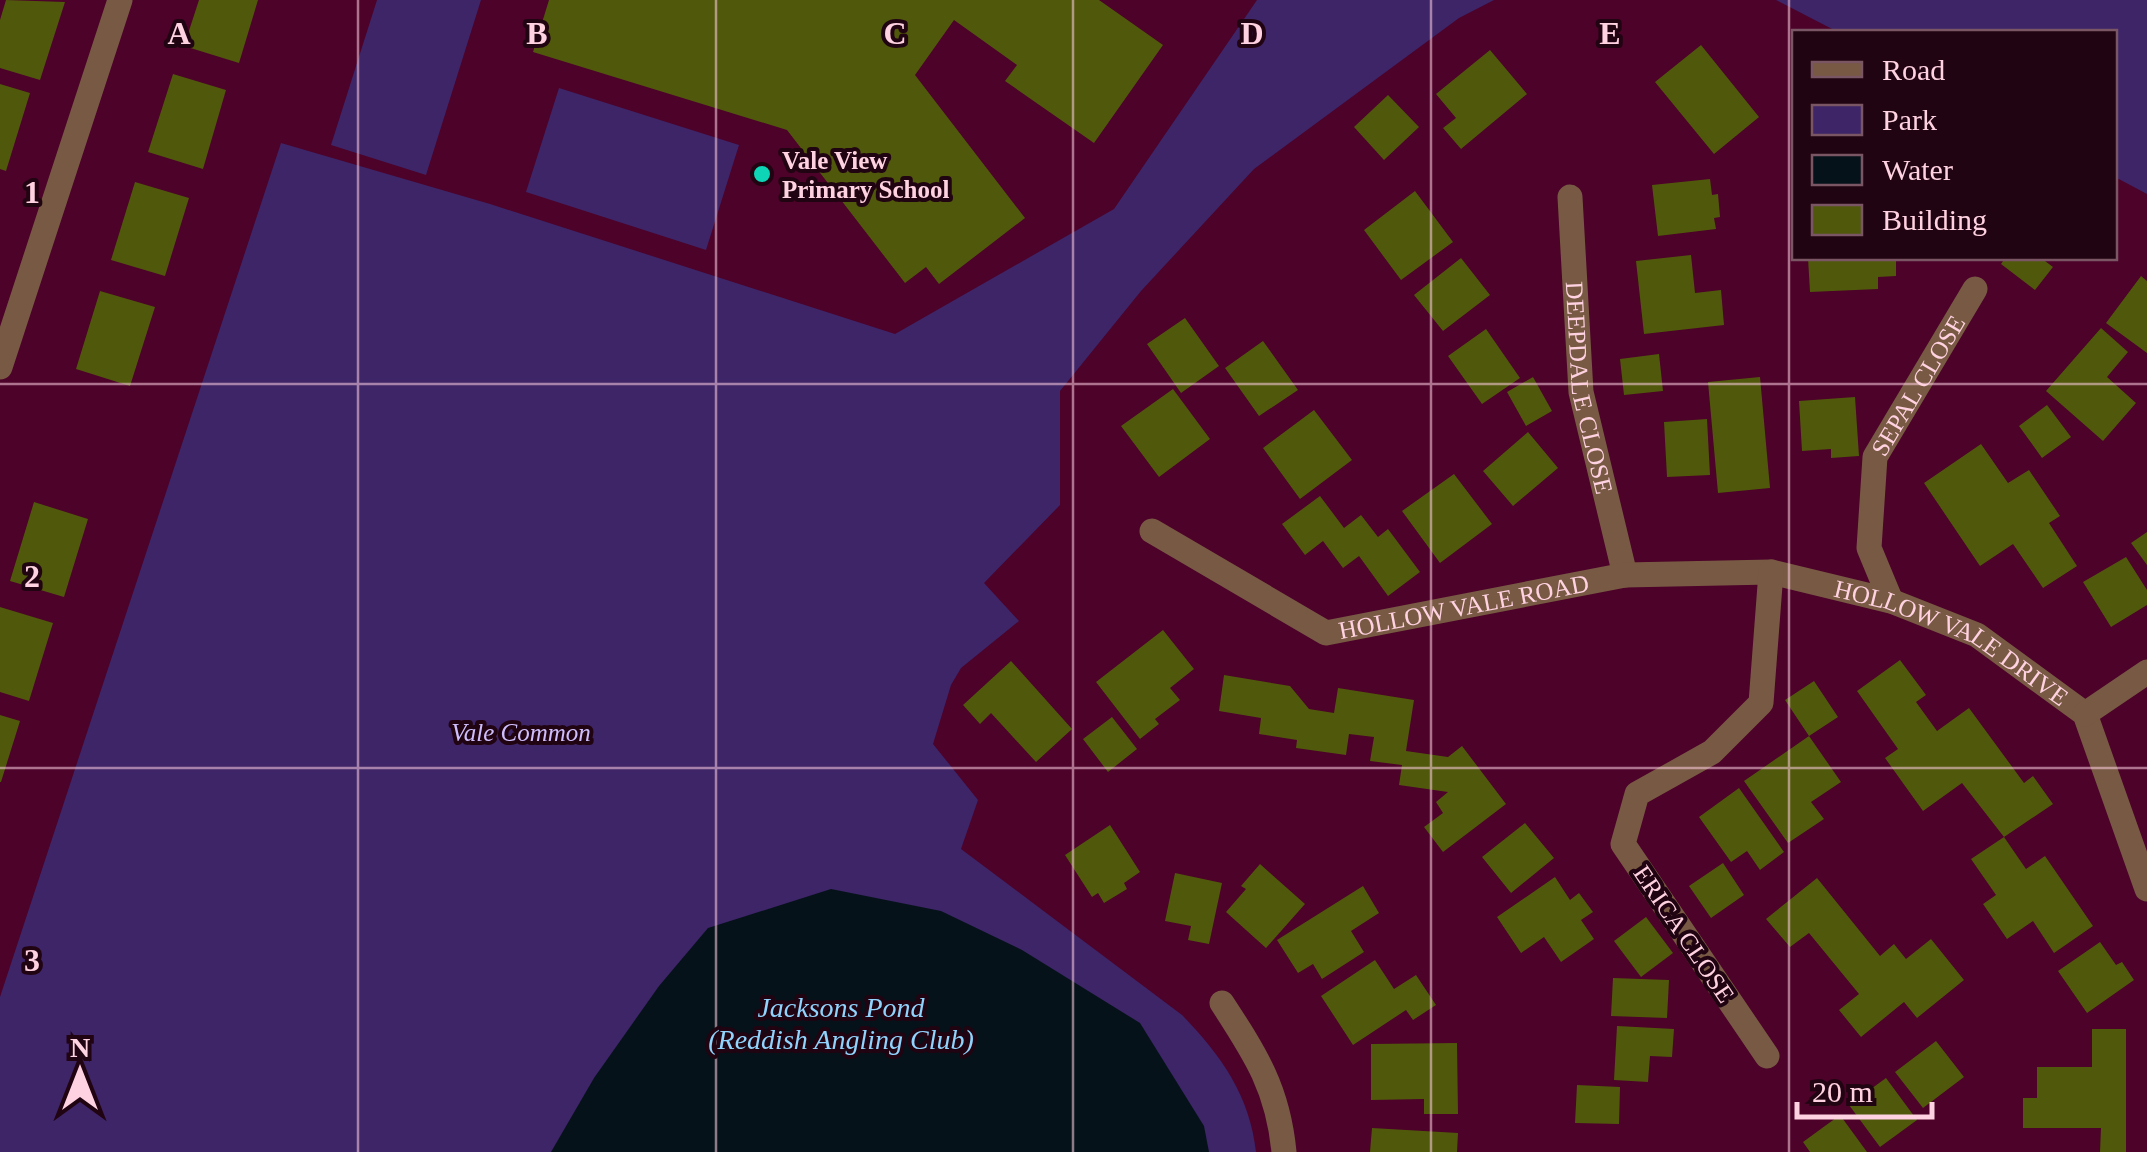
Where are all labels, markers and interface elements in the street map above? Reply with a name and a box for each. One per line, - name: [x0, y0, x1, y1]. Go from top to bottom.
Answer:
- text: A: [167, 15, 191, 51]
- text: B: [526, 15, 548, 51]
- text: C: [883, 15, 907, 51]
- text: D: [1240, 15, 1264, 51]
- text: E: [1599, 15, 1621, 51]
- legend: [1792, 30, 2117, 260]
- text: Road: [1882, 53, 1945, 86]
- text: Park: [1882, 103, 1937, 136]
- place label: Vale View Primary School: [782, 147, 949, 203]
- text: Water: [1882, 153, 1953, 186]
- marker: Vale View Primary School: [751, 163, 773, 185]
- text: 1: [24, 174, 40, 210]
- text: Building: [1882, 203, 1987, 236]
- street label: DEEPDALE CLOSE: [1561, 281, 1618, 496]
- street label: SEPAL CLOSE: [1865, 310, 1970, 460]
- text: 2: [24, 558, 40, 594]
- street label: HOLLOW VALE ROAD: [1336, 569, 1591, 644]
- street label: HOLLOW VALE DRIVE: [1832, 574, 2074, 711]
- park label: Vale Common: [451, 719, 591, 746]
- street label: ERICA CLOSE: [1628, 861, 1740, 1007]
- text: 3: [24, 942, 40, 978]
- water label: Jacksons Pond (Reddish Angling Club): [708, 992, 974, 1055]
- north arrow: [30, 1022, 130, 1122]
- text: N: [70, 1032, 90, 1063]
- scale bar: [1797, 1057, 1932, 1119]
- text: 20 m: [1812, 1075, 1873, 1108]

